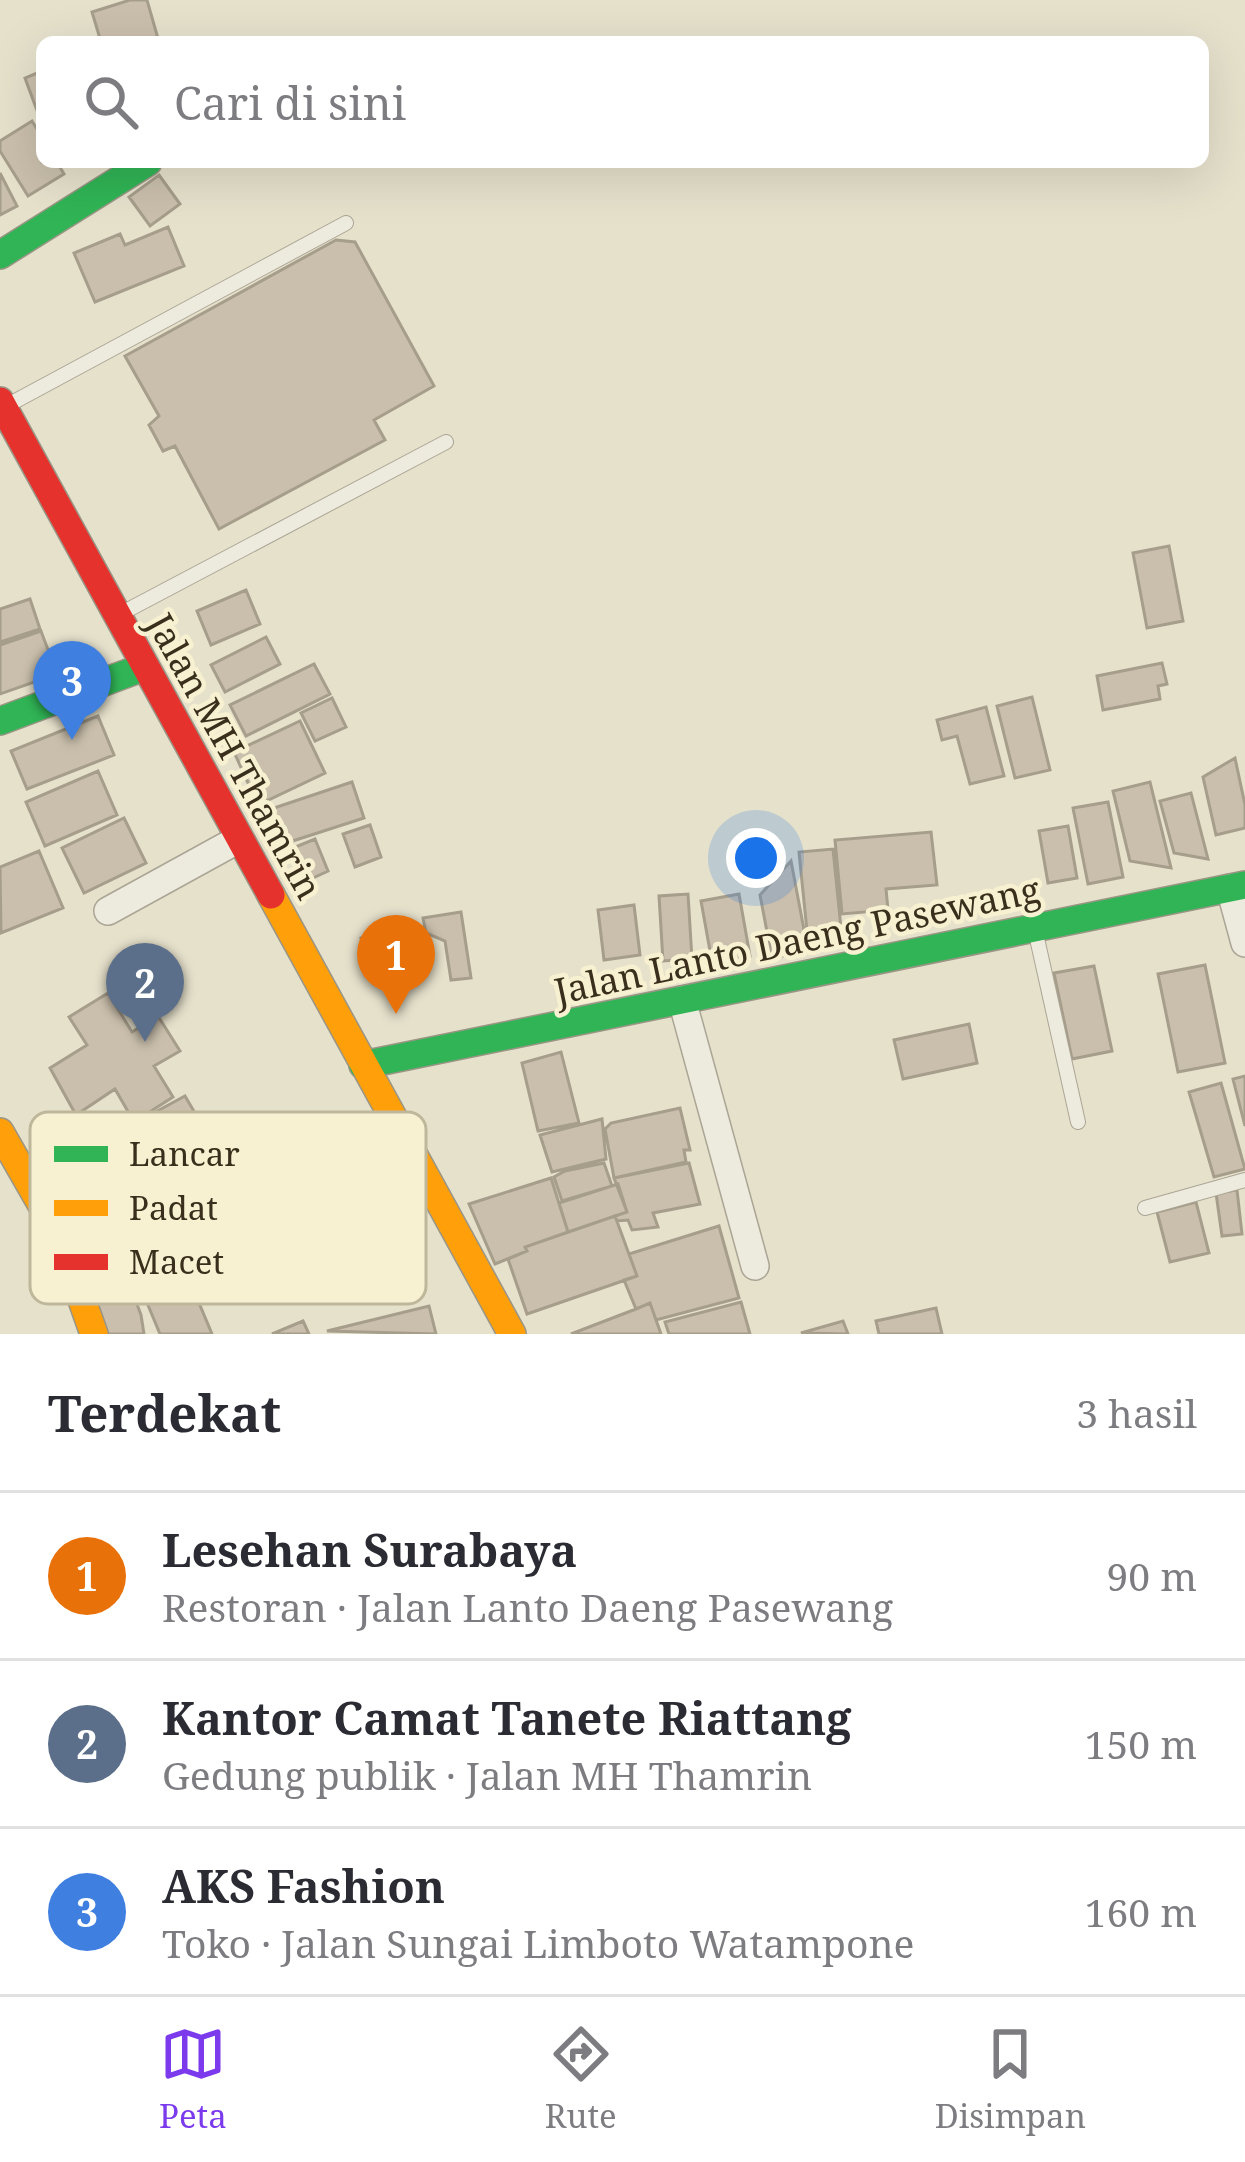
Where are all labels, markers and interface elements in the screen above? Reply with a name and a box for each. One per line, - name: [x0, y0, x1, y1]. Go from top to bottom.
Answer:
- search box: [36, 36, 1209, 168]
- icon: search: [78, 69, 144, 135]
- text: Cari di sini: [174, 72, 406, 133]
- street label: Jalan MH Thamrin: [136, 603, 334, 908]
- pin: 3: [33, 641, 111, 740]
- your location: [726, 828, 786, 888]
- street label: Jalan Lanto Daeng Pasewang: [549, 865, 1044, 1016]
- pin: 1: [357, 915, 435, 1014]
- pin: 2: [106, 943, 184, 1042]
- legend: [30, 1112, 426, 1304]
- text: Lancar: [129, 1131, 240, 1176]
- text: Padat: [129, 1185, 218, 1230]
- text: Macet: [129, 1239, 224, 1284]
- text: Terdekat: [48, 1377, 281, 1447]
- text: 3 hasil: [1076, 1386, 1197, 1439]
- text: Lesehan Surabaya: [162, 1519, 577, 1580]
- text: 1: [76, 1549, 98, 1602]
- text: 90 m: [1106, 1549, 1197, 1602]
- text: Restoran · Jalan Lanto Daeng Pasewang: [162, 1580, 893, 1633]
- text: Kantor Camat Tanete Riattang: [162, 1687, 852, 1748]
- text: 2: [76, 1717, 98, 1770]
- text: 150 m: [1085, 1717, 1197, 1770]
- text: Gedung publik · Jalan MH Thamrin: [162, 1748, 812, 1801]
- text: AKS Fashion: [162, 1855, 445, 1916]
- text: 3: [76, 1885, 98, 1938]
- text: 160 m: [1085, 1885, 1197, 1938]
- text: Toko · Jalan Sungai Limboto Watampone: [162, 1916, 914, 1969]
- tab: Peta: [159, 2021, 227, 2138]
- tab: Rute: [545, 2021, 617, 2138]
- tab: Disimpan: [935, 2021, 1086, 2138]

